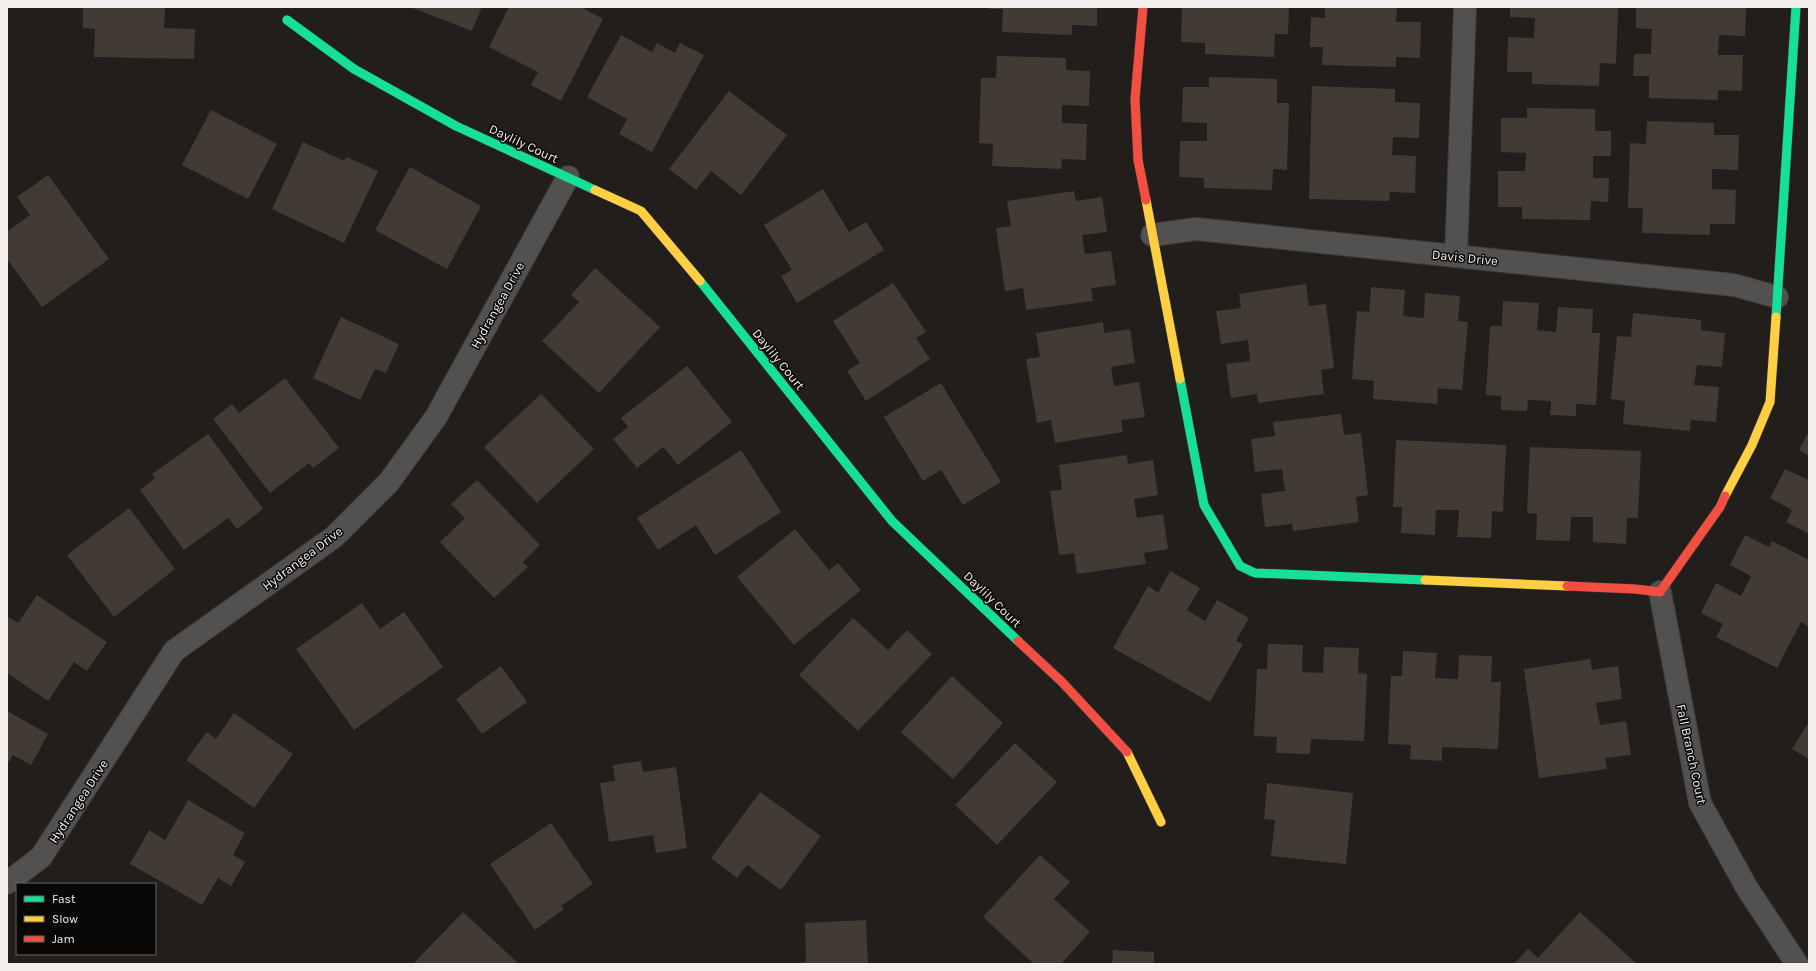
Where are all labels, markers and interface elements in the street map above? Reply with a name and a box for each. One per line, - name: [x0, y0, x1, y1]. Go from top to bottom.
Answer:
- street label: Daylily Court: [487, 121, 561, 166]
- street label: Davis Drive: [1431, 247, 1499, 268]
- street label: Hydrangea Drive: [467, 259, 528, 351]
- street label: Daylily Court: [749, 326, 808, 393]
- street label: Hydrangea Drive: [259, 523, 346, 594]
- street label: Daylily Court: [961, 568, 1025, 631]
- street label: Fall Branch Court: [1674, 703, 1709, 806]
- street label: Hydrangea Drive: [46, 756, 111, 846]
- legend: [16, 883, 156, 955]
- text: Fast: [52, 892, 76, 906]
- text: Slow: [52, 912, 78, 926]
- text: Jam: [52, 932, 75, 946]

